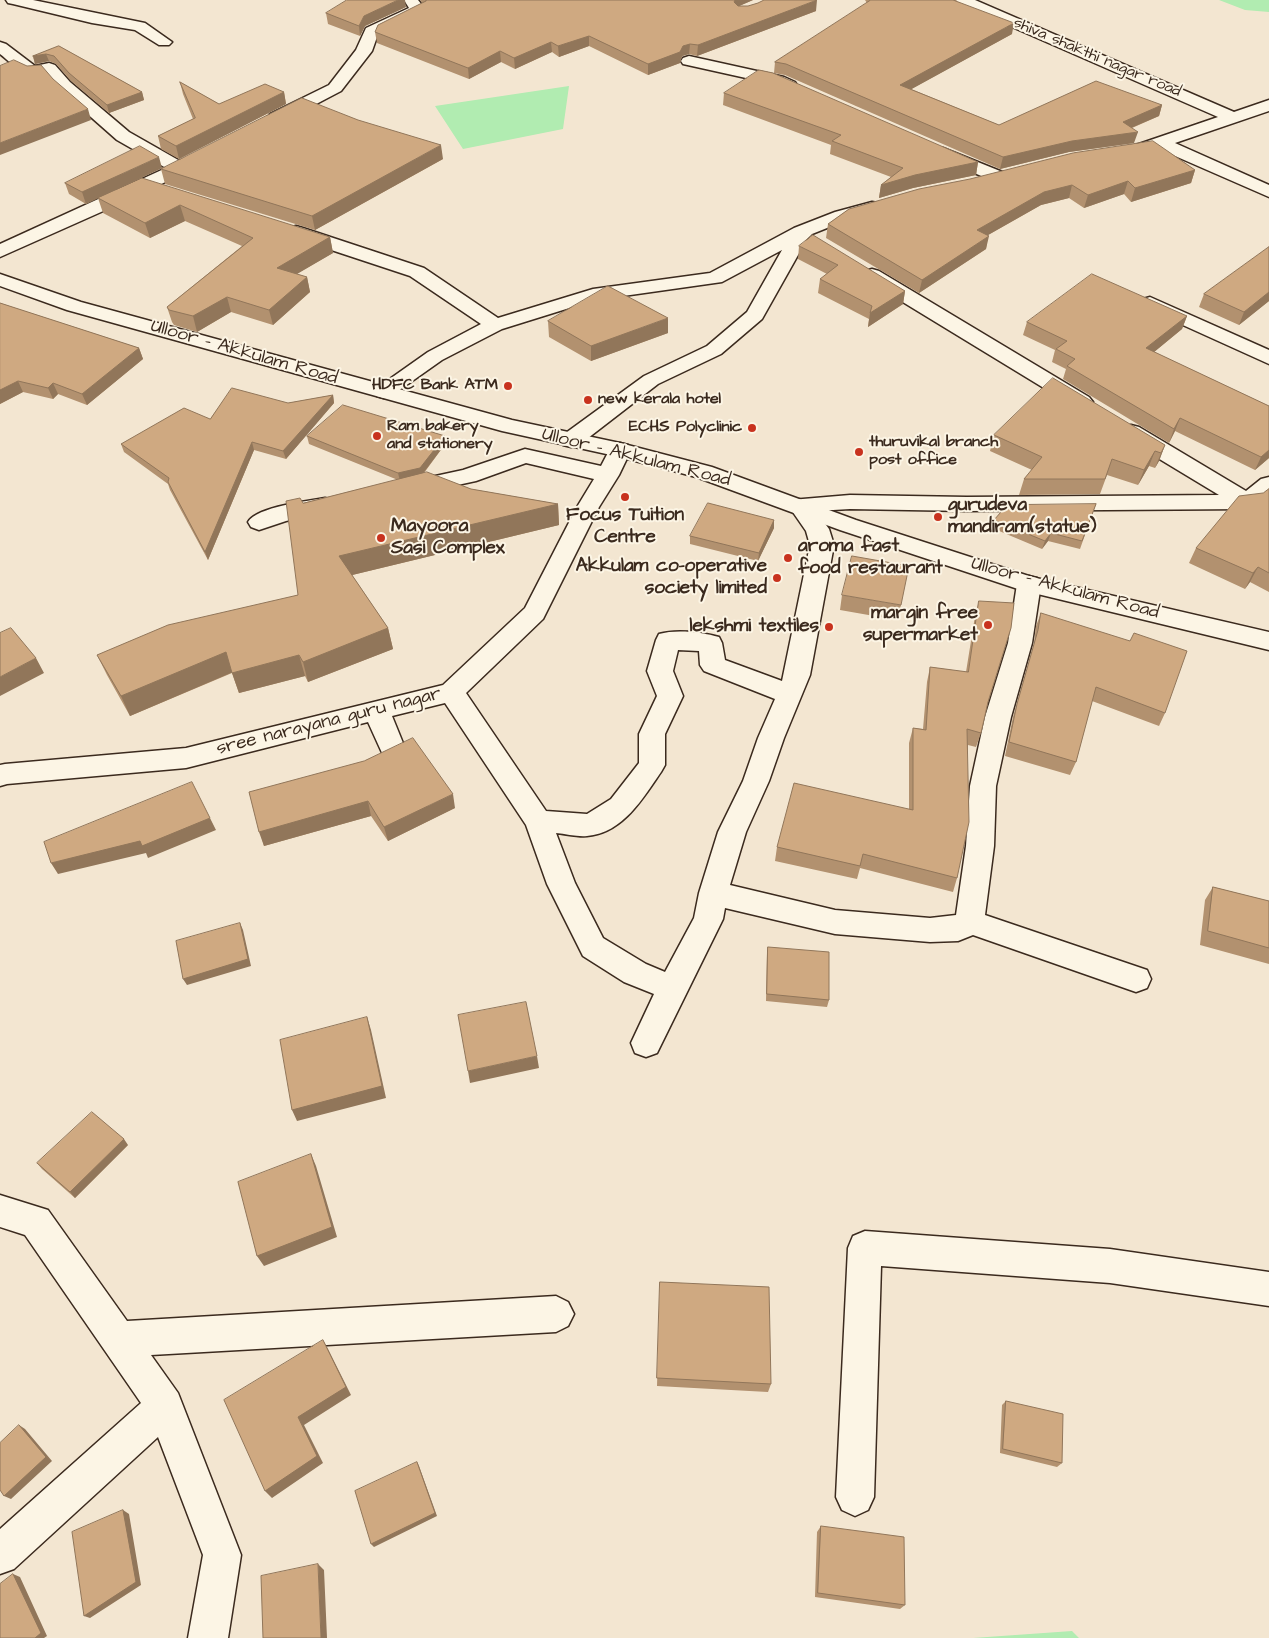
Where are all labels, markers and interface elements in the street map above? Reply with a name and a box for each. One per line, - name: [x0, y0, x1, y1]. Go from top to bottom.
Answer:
- street label: shiva shakthi nagar road: [1010, 14, 1184, 102]
- street label: Ulloor - Akkulam Road: [148, 315, 340, 391]
- place label: HDFC Bank ATM: [372, 376, 498, 396]
- marker: HDFC Bank ATM: [502, 380, 514, 392]
- place label: new kerala hotel: [598, 390, 721, 410]
- marker: new kerala hotel: [582, 394, 594, 406]
- place label: Ram bakery and stationery: [387, 417, 493, 455]
- place label: ECHS Polyclinic: [629, 418, 742, 438]
- marker: ECHS Polyclinic: [746, 422, 758, 434]
- street label: Ulloor - Akkulam Road: [539, 424, 733, 492]
- marker: Ram bakery and stationery: [371, 430, 383, 442]
- place label: thuruvikal branch post office: [869, 433, 998, 471]
- marker: thuruvikal branch post office: [853, 446, 865, 458]
- marker: Focus Tuition Centre: [619, 491, 631, 503]
- place label: gurudeva mandiram(statue): [948, 495, 1096, 539]
- place label: Focus Tuition Centre: [566, 505, 684, 549]
- marker: gurudeva mandiram(statue): [932, 511, 944, 523]
- place label: Mayoora Sasi Complex: [391, 516, 505, 560]
- marker: Mayoora Sasi Complex: [375, 532, 387, 544]
- place label: aroma fast food restaurant: [798, 536, 943, 580]
- marker: aroma fast food restaurant: [782, 552, 794, 564]
- street label: Ulloor - Akkulam Road: [969, 553, 1161, 625]
- place label: Akkulam co-operative society limited: [576, 556, 767, 600]
- marker: Akkulam co-operative society limited: [771, 572, 783, 584]
- place label: margin free supermarket: [863, 603, 978, 647]
- place label: lekshmi textiles: [690, 616, 819, 638]
- marker: margin free supermarket: [982, 619, 994, 631]
- marker: lekshmi textiles: [823, 621, 835, 633]
- street label: sree narayana guru nagar: [214, 683, 444, 761]

